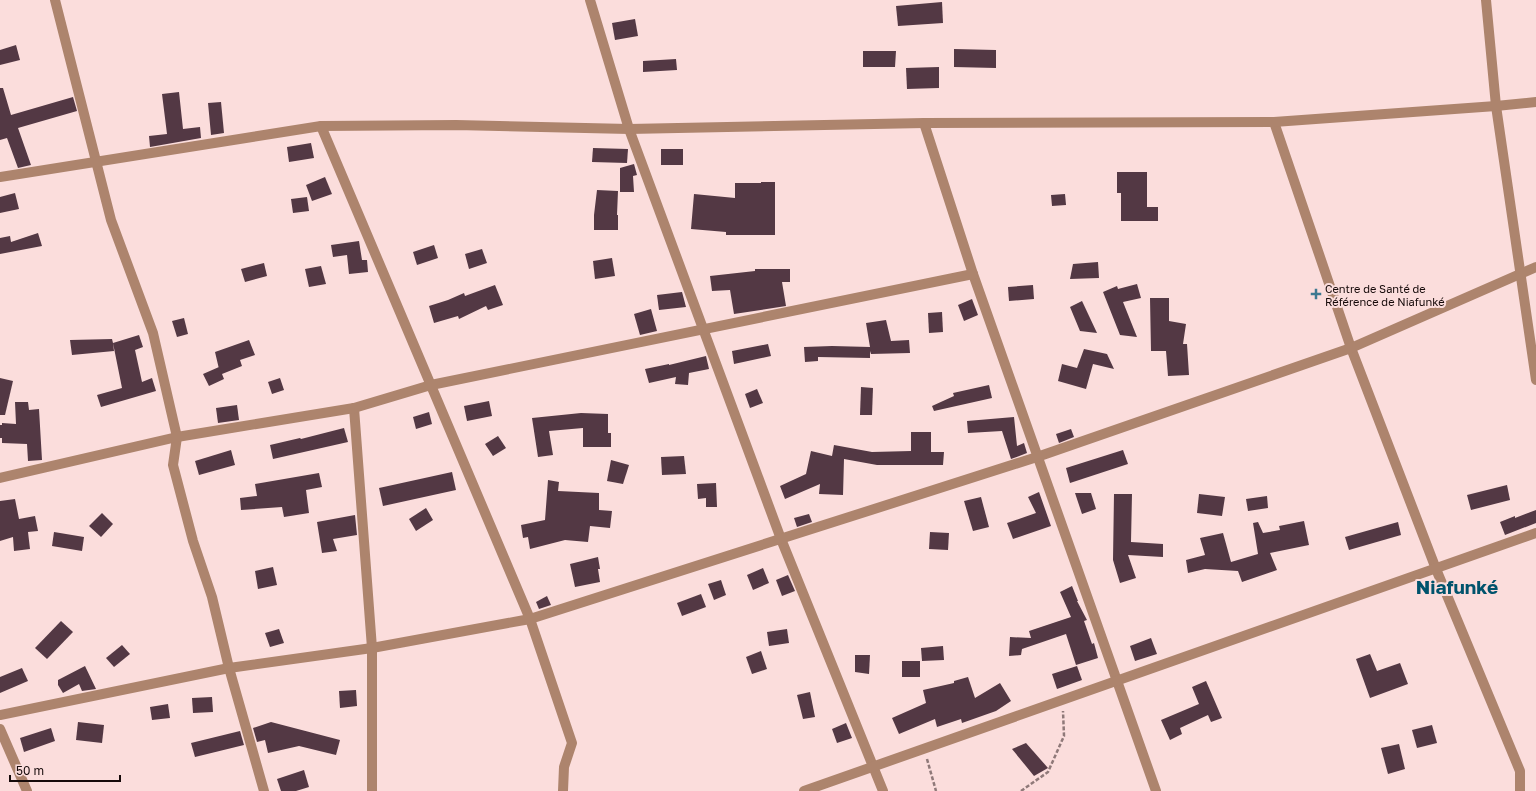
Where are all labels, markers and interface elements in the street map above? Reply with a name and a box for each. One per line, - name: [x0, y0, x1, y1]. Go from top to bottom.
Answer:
- place label: Centre de Santé de Référence de Niafunké: [1325, 282, 1445, 308]
- marker: Centre de Santé de Référence de Niafunké: [1310, 288, 1322, 300]
- district label: Niafunké: [1416, 575, 1498, 598]
- scale bar: [10, 757, 120, 783]
- text: 50 m: [16, 763, 44, 778]

